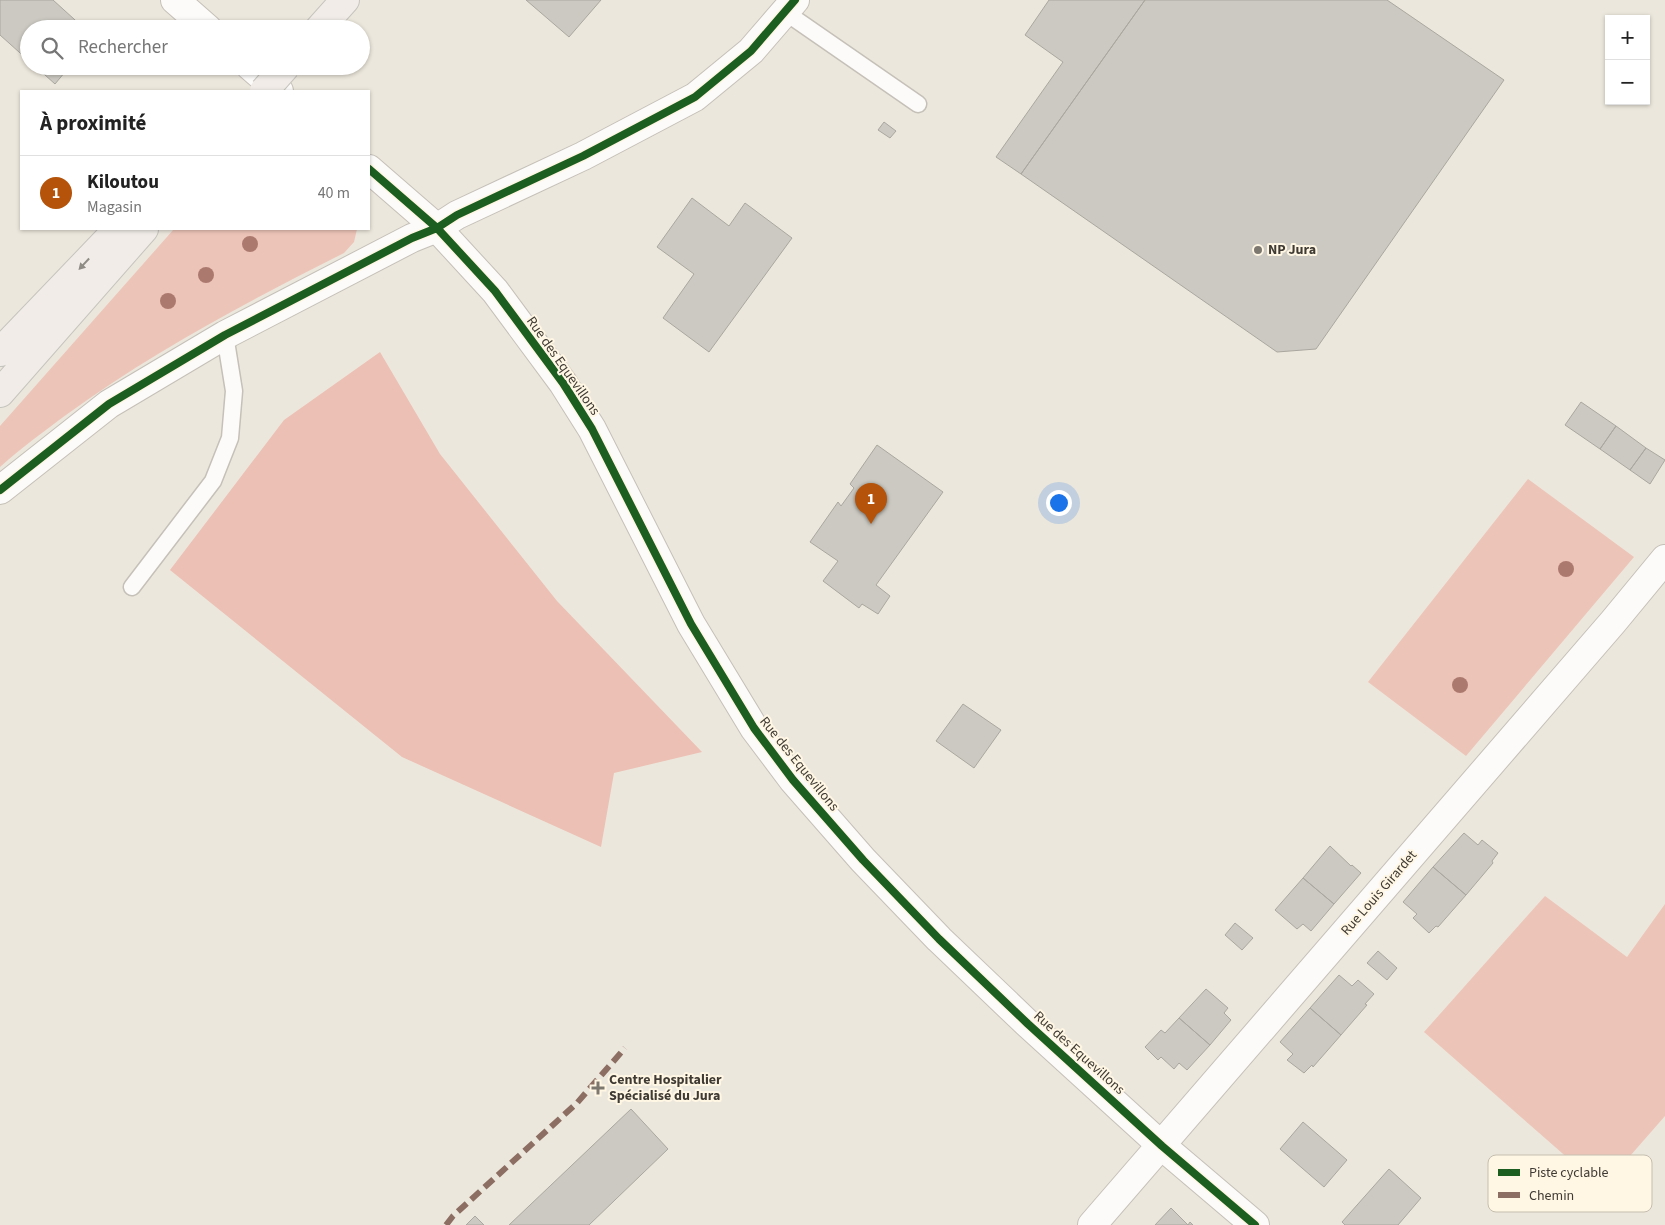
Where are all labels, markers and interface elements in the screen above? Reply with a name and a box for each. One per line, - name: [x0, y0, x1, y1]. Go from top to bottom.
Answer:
- map controls: [1605, 15, 1650, 105]
- button: +: [1605, 15, 1650, 60]
- search box: [20, 20, 370, 75]
- icon: search: [38, 34, 66, 62]
- text: Rechercher: [78, 34, 168, 61]
- button: −: [1605, 60, 1650, 105]
- text: À proximité: [40, 108, 146, 138]
- text: Kiloutou: [87, 169, 159, 196]
- text: 1: [52, 182, 60, 204]
- text: 40 m: [318, 182, 350, 204]
- text: Magasin: [87, 196, 142, 218]
- place label: NP Jura: [1268, 240, 1316, 260]
- marker: NP Jura: [1252, 244, 1264, 256]
- one-way arrow: [78, 258, 90, 270]
- street label: Rue des Equevillons: [521, 313, 605, 420]
- pin: 1: [855, 483, 887, 524]
- your location: [1046, 490, 1072, 516]
- street label: Rue des Equevillons: [755, 712, 844, 816]
- street label: Rue Louis Girardet: [1336, 846, 1422, 940]
- street label: Rue des Equevillons: [1029, 1007, 1129, 1100]
- place label: Centre Hospitalier Spécialisé du Jura: [609, 1070, 722, 1106]
- marker: Centre Hospitalier Spécialisé du Jura: [591, 1081, 605, 1095]
- legend: [1488, 1155, 1652, 1212]
- text: Piste cyclable: [1529, 1163, 1609, 1183]
- text: Chemin: [1529, 1186, 1574, 1206]

